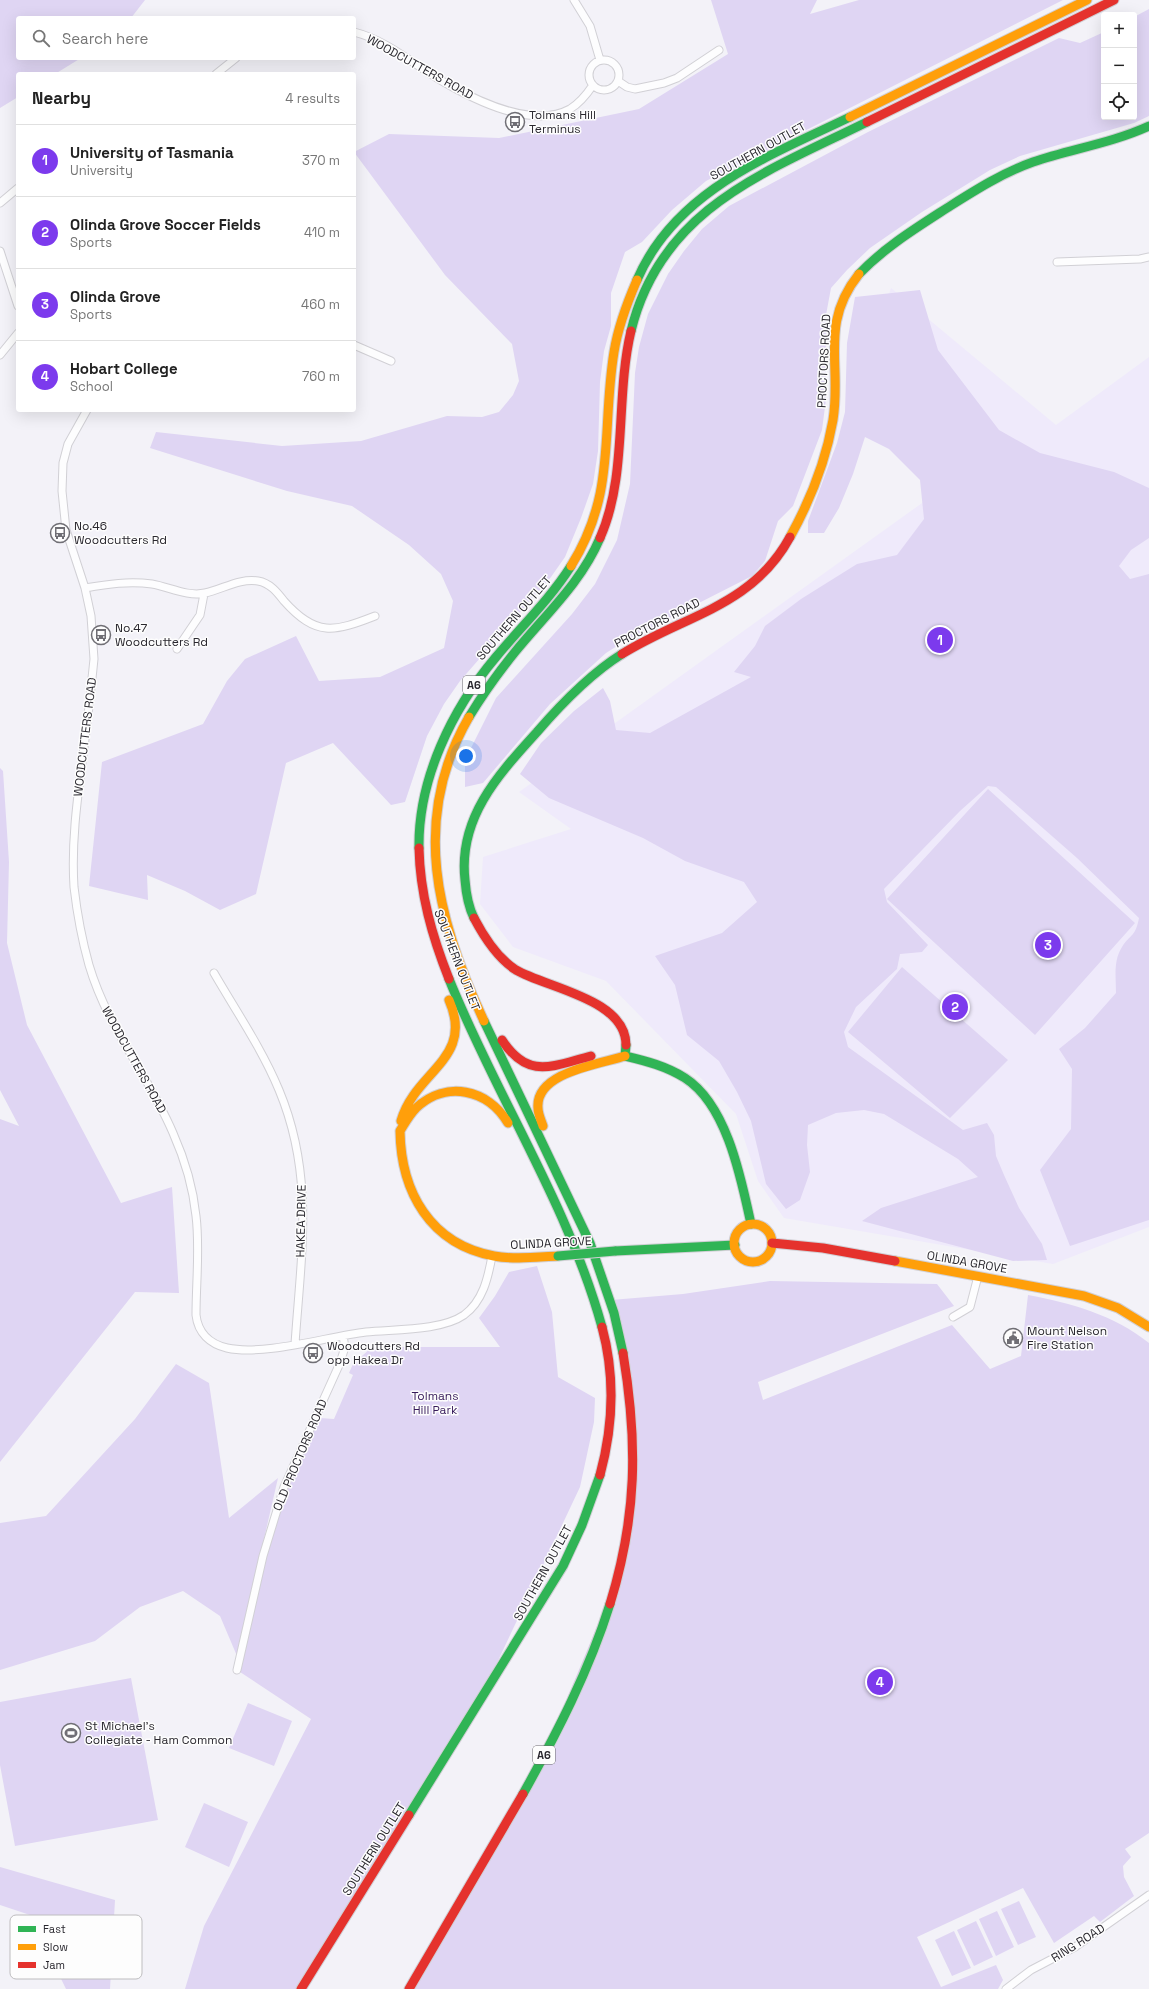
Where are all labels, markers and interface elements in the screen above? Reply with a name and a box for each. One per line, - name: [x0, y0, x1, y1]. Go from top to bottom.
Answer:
- map controls: [1101, 12, 1137, 120]
- button: +: [1101, 12, 1137, 48]
- search box: [16, 16, 356, 60]
- icon: search: [30, 27, 52, 49]
- text: Search here: [62, 29, 148, 48]
- street label: WOODCUTTERS ROAD: [364, 31, 476, 103]
- button: −: [1101, 48, 1137, 84]
- button: locate: [1101, 84, 1137, 120]
- text: Nearby: [32, 87, 91, 109]
- text: 4 results: [285, 90, 340, 107]
- place label: Tolmans Hill Terminus: [529, 107, 596, 137]
- bus stop icon: Tolmans Hill Terminus: [504, 111, 526, 133]
- street label: SOUTHERN OUTLET: [707, 118, 809, 184]
- text: University of Tasmania: [70, 143, 234, 162]
- text: 1: [42, 152, 48, 169]
- text: 370 m: [302, 152, 340, 169]
- text: University: [70, 162, 133, 179]
- text: Olinda Grove Soccer Fields: [70, 215, 261, 234]
- text: 2: [41, 224, 49, 241]
- text: 410 m: [304, 224, 340, 241]
- text: Sports: [70, 234, 112, 251]
- text: Olinda Grove: [70, 287, 161, 306]
- text: 3: [41, 296, 49, 313]
- text: 460 m: [301, 296, 340, 313]
- text: Sports: [70, 306, 112, 323]
- street label: PROCTORS ROAD: [814, 314, 834, 408]
- text: Hobart College: [70, 359, 178, 378]
- text: 4: [41, 368, 49, 385]
- text: 760 m: [302, 368, 340, 385]
- text: School: [70, 378, 113, 395]
- place label: No.46 Woodcutters Rd: [74, 518, 167, 548]
- bus stop icon: No.46 Woodcutters Rd: [49, 522, 71, 544]
- street label: SOUTHERN OUTLET: [473, 572, 555, 664]
- street label: PROCTORS ROAD: [611, 595, 703, 651]
- place label: No.47 Woodcutters Rd: [115, 620, 208, 650]
- bus stop icon: No.47 Woodcutters Rd: [90, 624, 112, 646]
- pin: 1: [927, 625, 953, 655]
- road number: A6: [463, 676, 485, 694]
- street label: WOODCUTTERS ROAD: [70, 677, 100, 797]
- your location: [456, 746, 476, 766]
- street label: SOUTHERN OUTLET: [430, 907, 484, 1013]
- pin: 3: [1035, 930, 1061, 960]
- pin: 2: [942, 992, 968, 1022]
- street label: WOODCUTTERS ROAD: [98, 1004, 170, 1116]
- street label: HAKEA DRIVE: [292, 1184, 310, 1257]
- street label: OLINDA GROVE: [510, 1233, 592, 1253]
- street label: OLINDA GROVE: [926, 1247, 1009, 1277]
- place label: Mount Nelson Fire Station: [1027, 1323, 1107, 1353]
- public building icon: Mount Nelson Fire Station: [1002, 1327, 1024, 1349]
- place label: Woodcutters Rd opp Hakea Dr: [327, 1338, 420, 1368]
- bus stop icon: Woodcutters Rd opp Hakea Dr: [302, 1342, 324, 1364]
- park label: Tolmans Hill Park: [411, 1388, 459, 1418]
- street label: OLD PROCTORS ROAD: [269, 1397, 331, 1513]
- street label: SOUTHERN OUTLET: [510, 1522, 576, 1624]
- pin: 4: [867, 1667, 893, 1697]
- place label: St Michael's Collegiate - Ham Common: [85, 1718, 232, 1748]
- sports icon: St Michael's Collegiate - Ham Common: [60, 1722, 82, 1744]
- road number: A6: [533, 1746, 555, 1764]
- street label: SOUTHERN OUTLET: [339, 1799, 409, 1899]
- legend: [10, 1915, 142, 1979]
- street label: RING ROAD: [1048, 1920, 1108, 1966]
- text: Fast: [43, 1922, 66, 1936]
- text: Slow: [43, 1940, 68, 1954]
- text: Jam: [43, 1958, 65, 1972]

